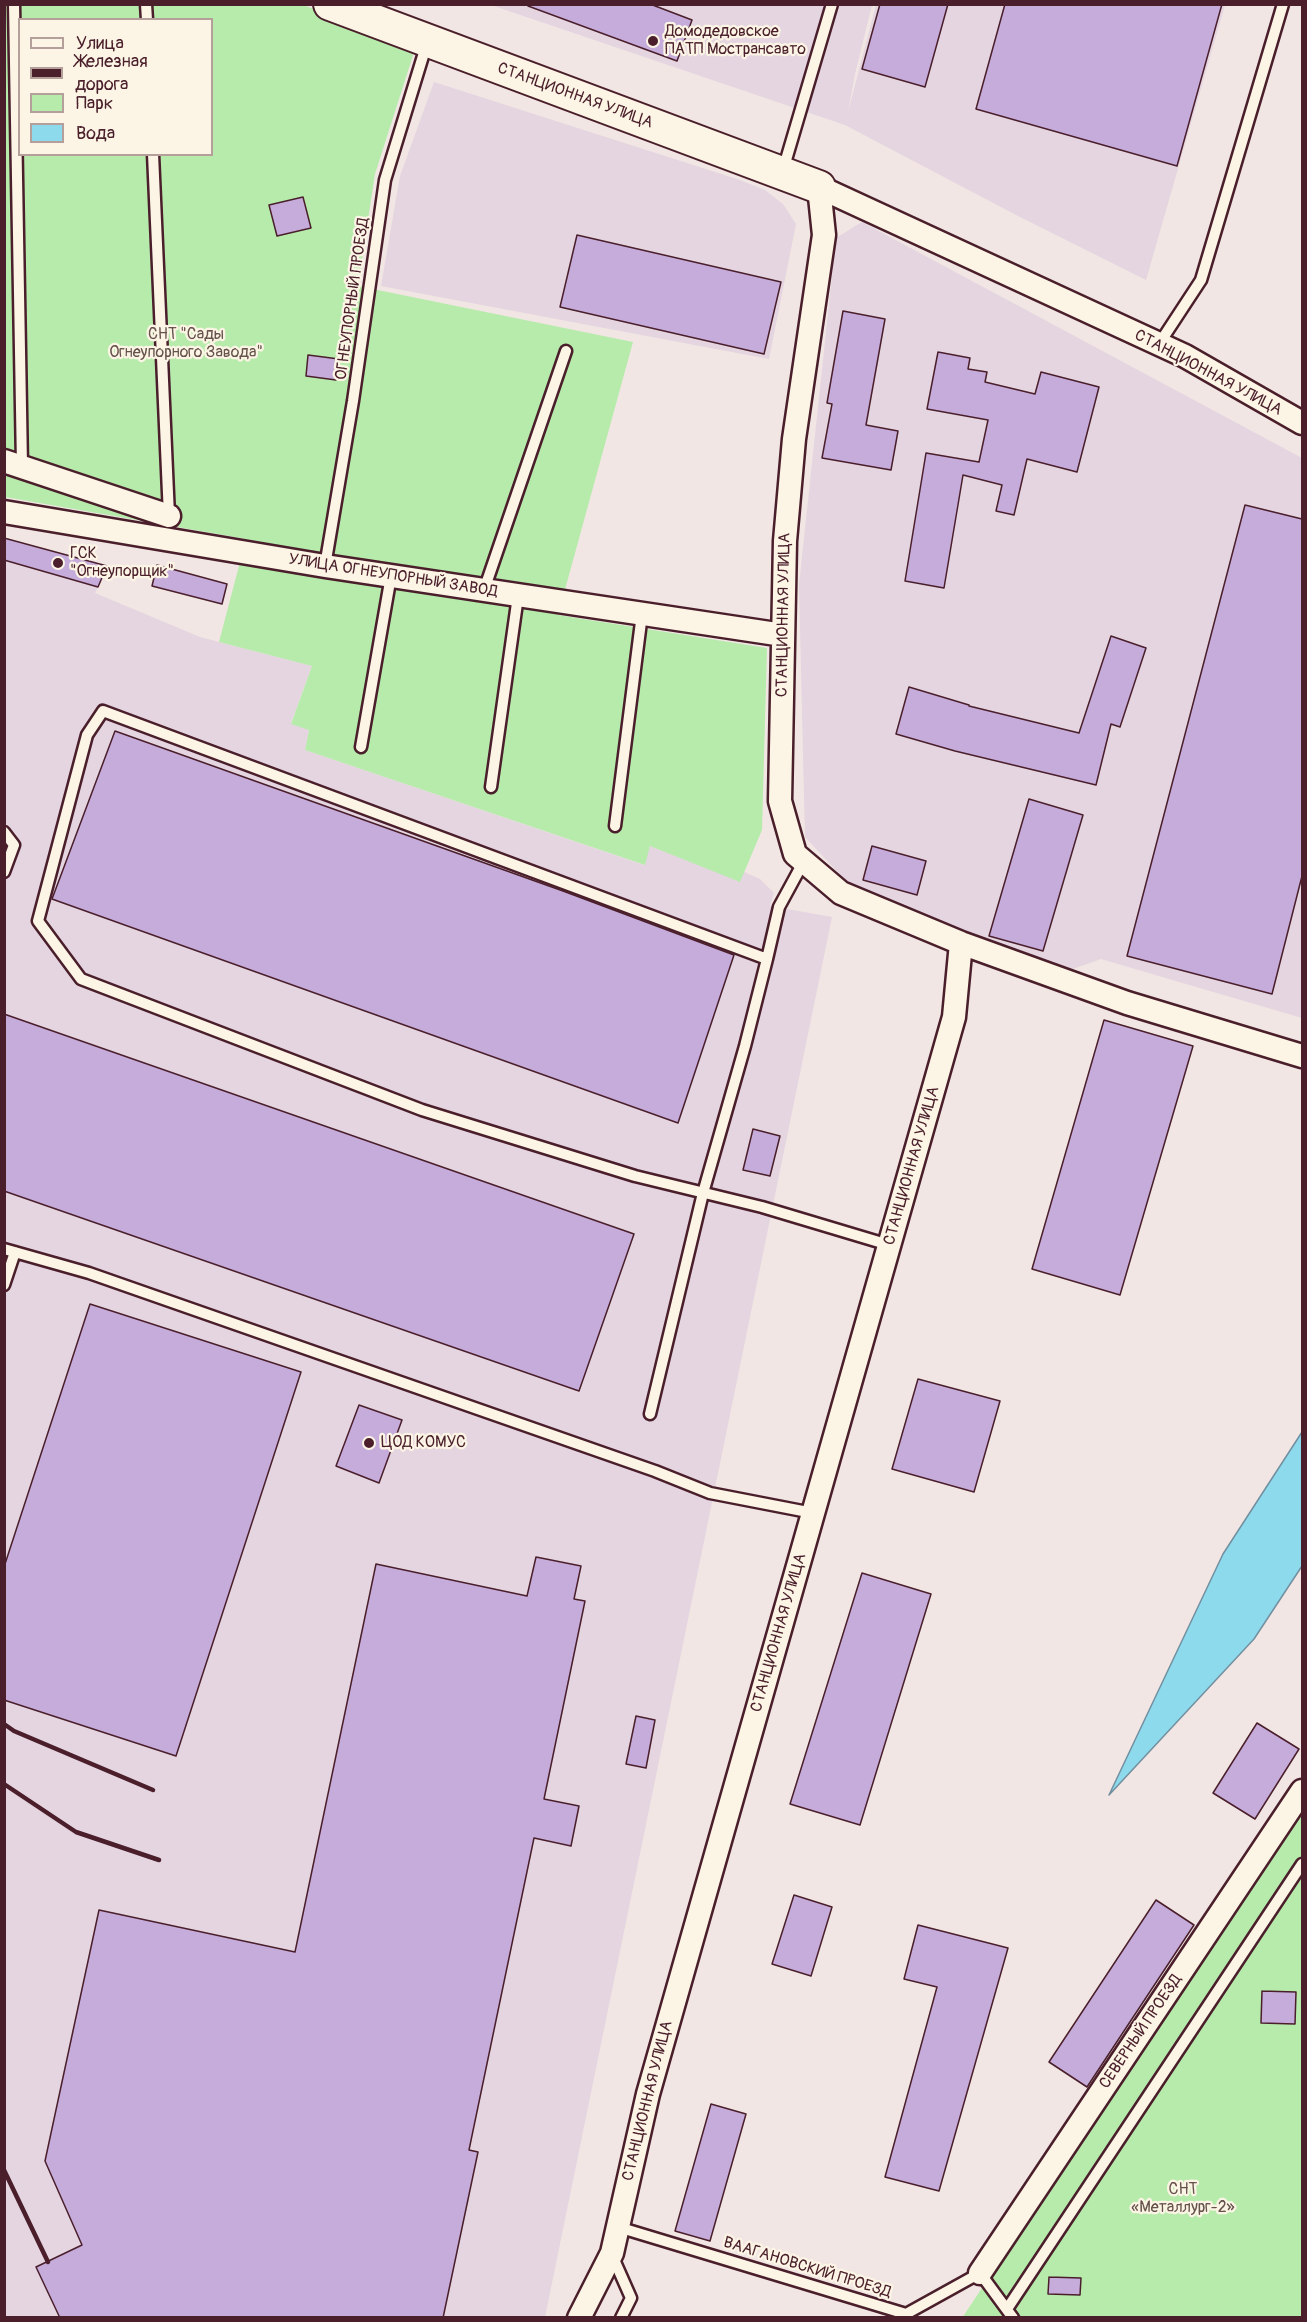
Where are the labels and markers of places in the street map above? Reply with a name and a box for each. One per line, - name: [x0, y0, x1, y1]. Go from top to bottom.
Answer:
- place label: Домодедовское ПАТП Мострансавто: [665, 22, 806, 60]
- marker: Домодедовское ПАТП Мострансавто: [646, 34, 660, 48]
- place label: ГСК "Огнеупорщик": [70, 544, 174, 582]
- marker: ГСК "Огнеупорщик": [51, 556, 65, 570]
- place label: ЦОД КОМУС: [381, 1433, 466, 1453]
- marker: ЦОД КОМУС: [362, 1436, 376, 1450]

